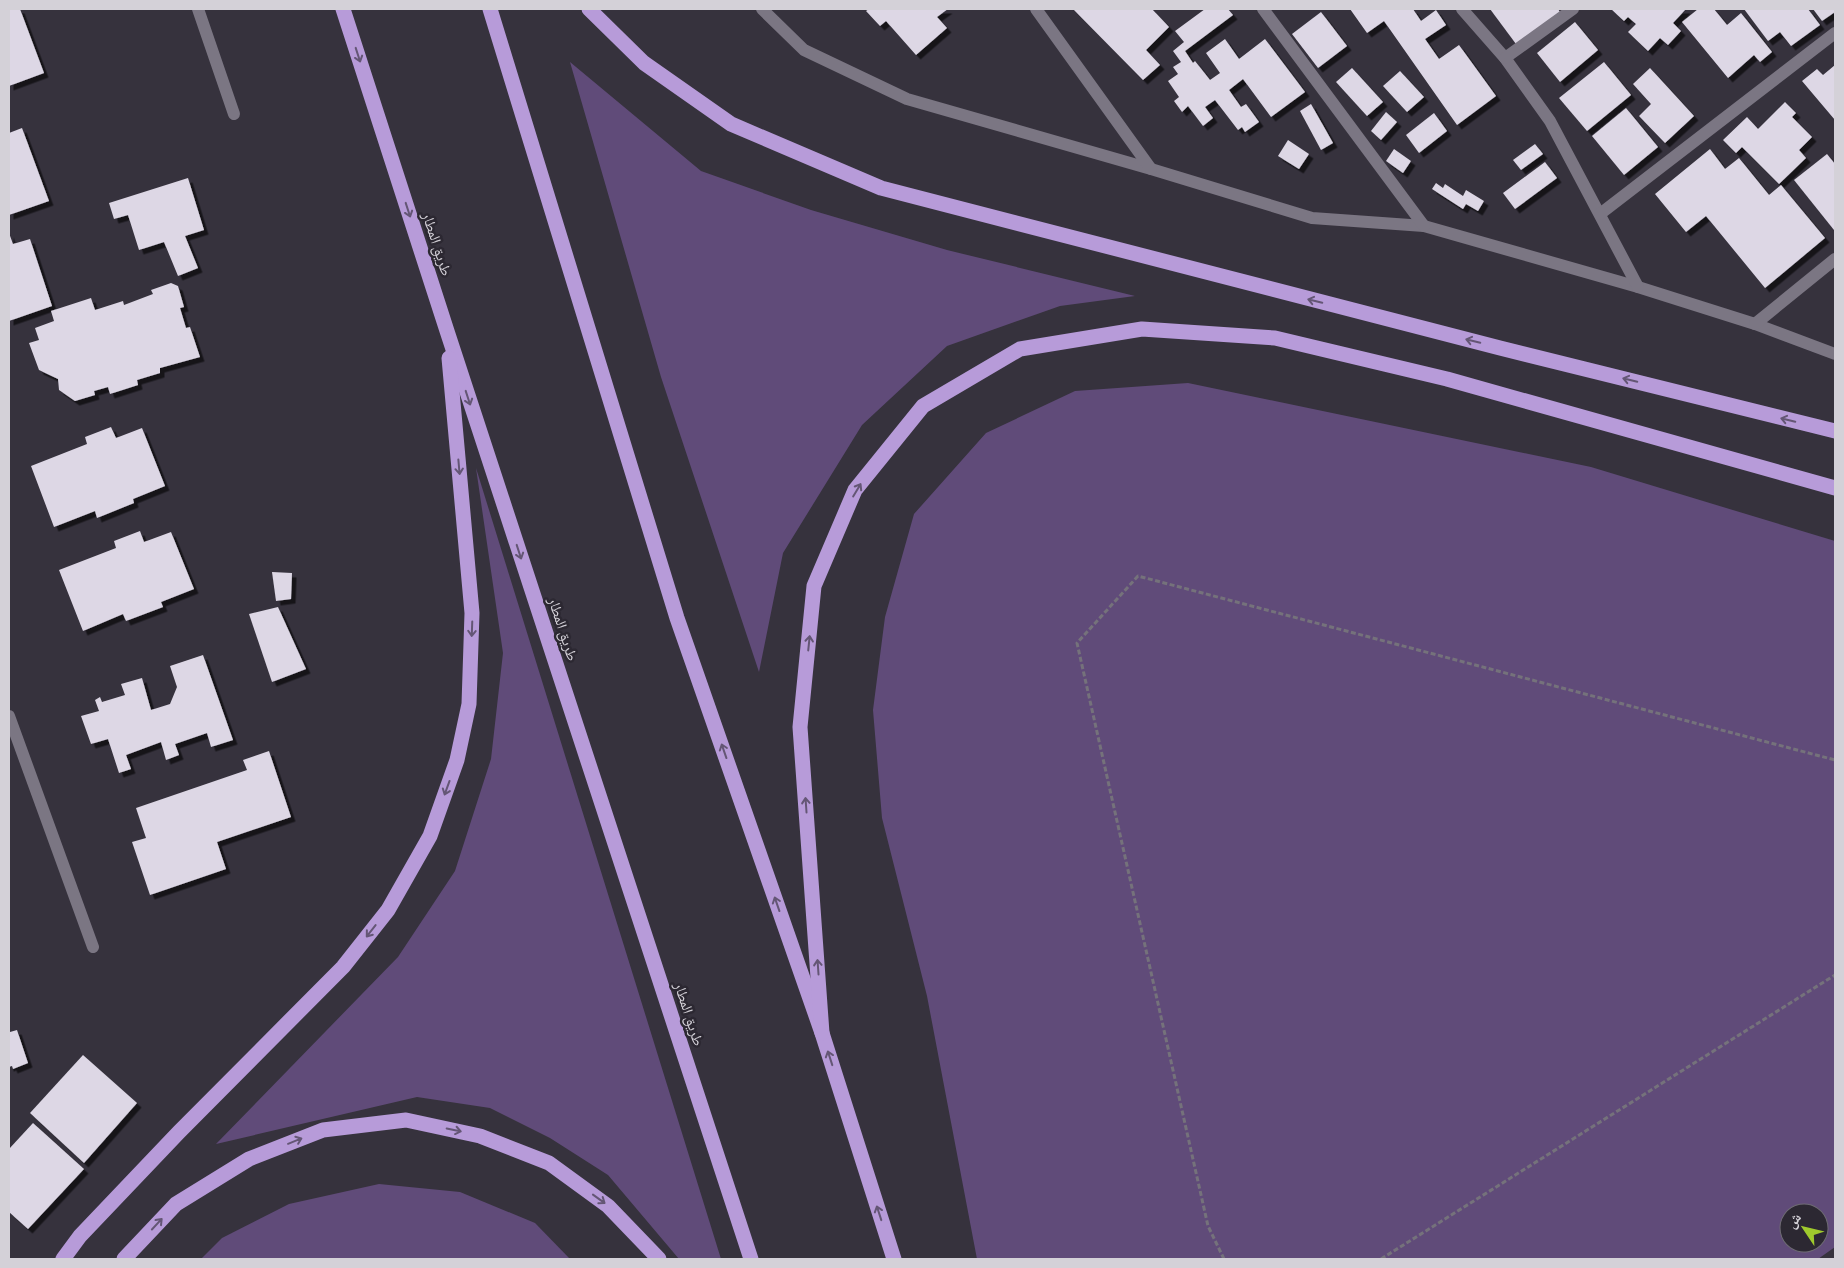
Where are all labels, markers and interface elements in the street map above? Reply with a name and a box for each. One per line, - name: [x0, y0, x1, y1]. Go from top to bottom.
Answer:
- one-way arrow: [354, 47, 364, 63]
- one-way arrow: [403, 202, 413, 218]
- street label: طريق المطار: [417, 209, 456, 278]
- one-way arrow: [1308, 295, 1324, 305]
- one-way arrow: [1465, 336, 1481, 345]
- one-way arrow: [1623, 375, 1639, 384]
- one-way arrow: [464, 390, 474, 406]
- one-way arrow: [1780, 414, 1796, 424]
- one-way arrow: [454, 459, 464, 475]
- one-way arrow: [851, 483, 862, 497]
- one-way arrow: [515, 544, 524, 560]
- street label: طريق المطار: [543, 594, 582, 663]
- one-way arrow: [467, 621, 476, 637]
- one-way arrow: [804, 635, 813, 651]
- one-way arrow: [719, 744, 728, 759]
- one-way arrow: [442, 780, 451, 795]
- one-way arrow: [801, 797, 811, 813]
- one-way arrow: [772, 897, 781, 912]
- one-way arrow: [366, 924, 377, 937]
- one-way arrow: [813, 959, 822, 975]
- street label: طريق المطار: [669, 979, 708, 1048]
- one-way arrow: [825, 1051, 834, 1066]
- one-way arrow: [446, 1126, 462, 1135]
- one-way arrow: [287, 1136, 302, 1145]
- one-way arrow: [592, 1194, 605, 1205]
- north arrow: [1779, 1203, 1829, 1253]
- one-way arrow: [874, 1205, 884, 1221]
- text: ش: [1783, 1210, 1805, 1232]
- one-way arrow: [151, 1217, 163, 1230]

